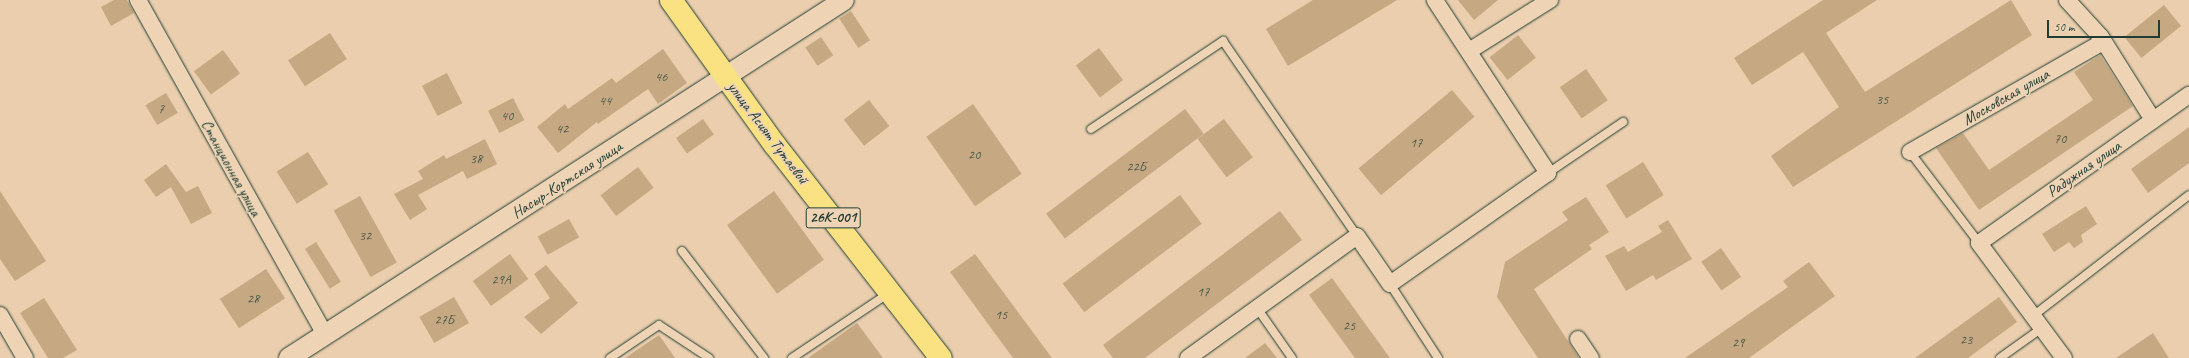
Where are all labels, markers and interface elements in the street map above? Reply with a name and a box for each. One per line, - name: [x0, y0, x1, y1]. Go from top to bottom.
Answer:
- scale bar: [2049, 12, 2162, 38]
- text: 50 m: [2054, 19, 2074, 35]
- street label: Московская улица: [1959, 64, 2053, 130]
- house number: 46: [655, 69, 667, 85]
- street label: улица Асият Тутаевой: [724, 79, 812, 187]
- house number: 35: [1876, 92, 1888, 108]
- house number: 44: [599, 93, 611, 109]
- house number: 7: [158, 101, 164, 117]
- house number: 40: [501, 108, 513, 124]
- street label: Станционная улица: [196, 116, 266, 220]
- house number: 42: [556, 121, 568, 137]
- house number: 70: [2054, 131, 2066, 147]
- house number: 17: [1410, 135, 1422, 151]
- street label: Радужная улица: [2043, 136, 2125, 202]
- street label: Насыр-Кортская улица: [508, 137, 626, 223]
- house number: 20: [968, 147, 980, 163]
- house number: 38: [470, 151, 482, 167]
- house number: 22Б: [1126, 159, 1146, 175]
- road number: 26К-001: [805, 205, 861, 231]
- house number: 32: [359, 228, 371, 244]
- house number: 29А: [491, 272, 511, 288]
- house number: 17: [1197, 284, 1209, 300]
- house number: 28: [247, 291, 259, 307]
- house number: 15: [995, 307, 1007, 323]
- house number: 27Б: [434, 312, 454, 328]
- house number: 25: [1343, 318, 1355, 334]
- house number: 23: [1960, 332, 1972, 348]
- house number: 29: [1732, 335, 1744, 351]

